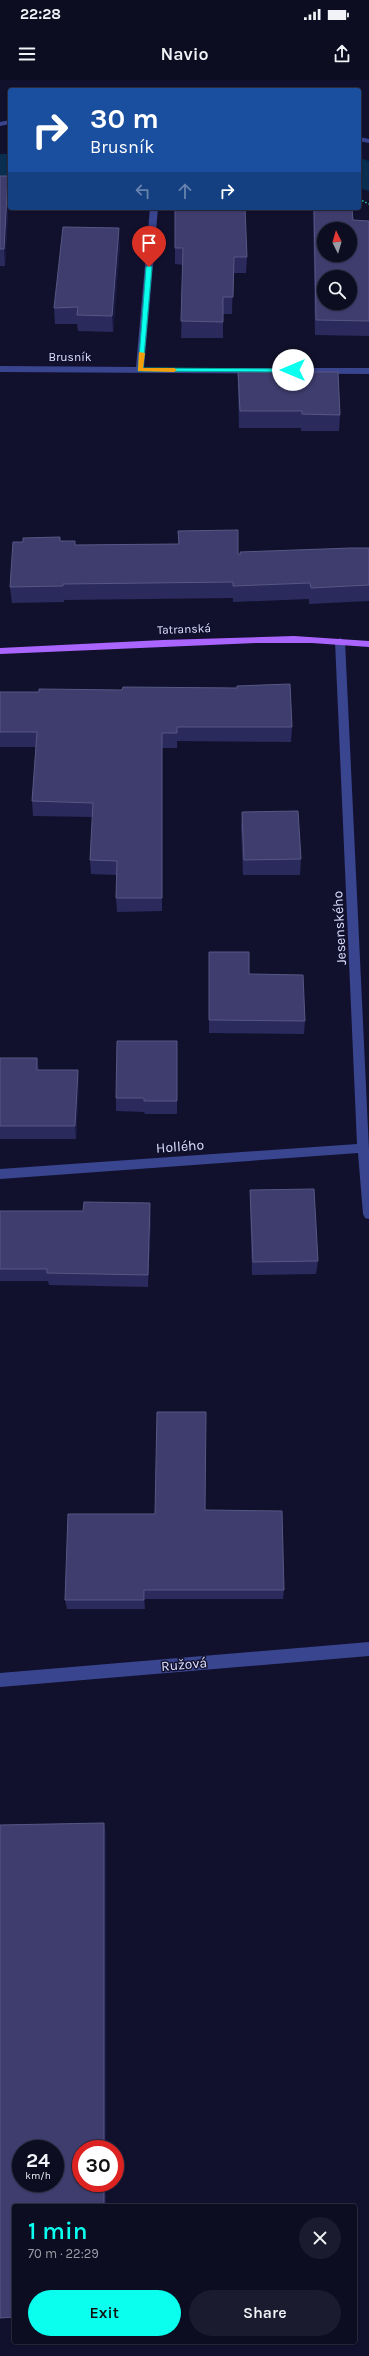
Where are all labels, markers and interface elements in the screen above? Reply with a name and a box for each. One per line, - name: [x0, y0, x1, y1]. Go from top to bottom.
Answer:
- text: 22:28: [20, 5, 61, 23]
- icon: menu: [16, 43, 38, 65]
- text: Navio: [160, 43, 209, 65]
- icon: share: [331, 43, 353, 65]
- text: 30 m: [90, 102, 159, 135]
- icon: right: [24, 104, 76, 156]
- text: Brusník: [90, 136, 154, 158]
- icon: left: [132, 180, 154, 202]
- icon: ahead: [174, 180, 196, 202]
- icon: right: [216, 180, 238, 202]
- north arrow: [317, 222, 357, 262]
- map controls: [317, 222, 357, 310]
- pin: [132, 226, 166, 267]
- icon: arrive: [138, 232, 160, 254]
- button: search: [317, 270, 357, 310]
- position arrow: [272, 349, 314, 391]
- street label: Brusník: [49, 350, 92, 364]
- street label: Tatranská: [157, 621, 211, 637]
- street label: Jesenského: [329, 890, 350, 966]
- street label: Hollého: [155, 1136, 205, 1157]
- street label: Ružová: [160, 1654, 208, 1675]
- speed limit sign: 30: [72, 2140, 124, 2192]
- text: 24: [26, 2149, 50, 2172]
- text: km/h: [25, 2170, 51, 2182]
- text: 1 min: [28, 2217, 88, 2245]
- button: close: [299, 2217, 341, 2259]
- text: 70 m · 22:29: [28, 2246, 99, 2261]
- button: Exit: [28, 2290, 181, 2336]
- button: Share: [189, 2290, 341, 2336]

